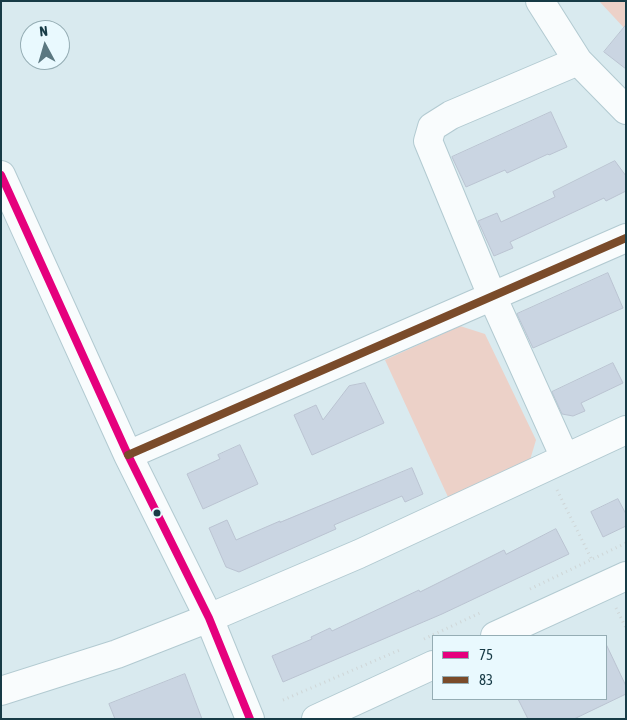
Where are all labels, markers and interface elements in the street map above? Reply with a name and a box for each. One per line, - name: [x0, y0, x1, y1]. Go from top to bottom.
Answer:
- north arrow: [20, 20, 70, 70]
- text: N: [39, 23, 48, 39]
- unlabelled marker: [152, 508, 162, 518]
- legend: [432, 635, 607, 700]
- text: 75: [479, 646, 493, 663]
- text: 83: [479, 671, 493, 688]

